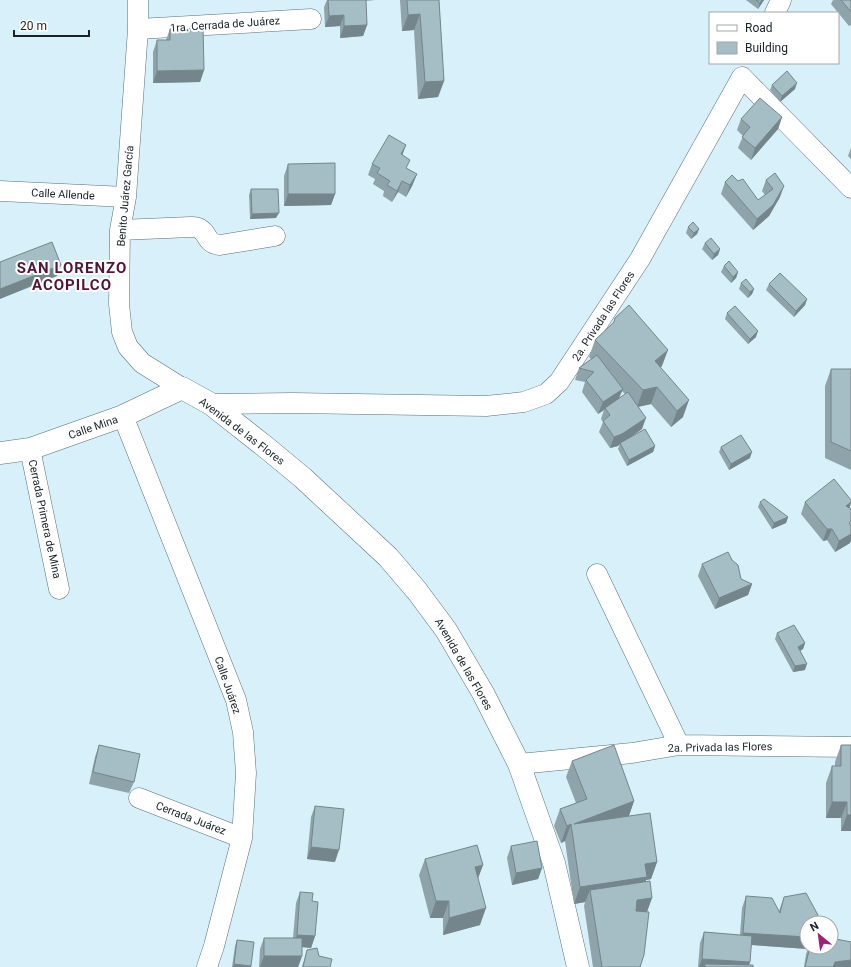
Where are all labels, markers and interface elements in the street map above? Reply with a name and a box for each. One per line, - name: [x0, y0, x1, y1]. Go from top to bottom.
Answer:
- scale bar: [14, 12, 89, 38]
- legend: [709, 12, 839, 64]
- street label: 1ra. Cerrada de Juárez: [170, 14, 281, 35]
- text: 20 m: [20, 19, 47, 33]
- text: Road: [745, 21, 773, 35]
- text: Building: [745, 41, 788, 55]
- street label: Benito Juárez García: [115, 145, 136, 247]
- street label: Calle Allende: [31, 186, 95, 203]
- district label: SAN LORENZO ACOPILCO: [17, 259, 127, 294]
- street label: 2a. Privada las Flores: [570, 269, 638, 364]
- street label: Avenida de las Flores: [196, 395, 287, 468]
- street label: Calle Mina: [67, 413, 120, 442]
- street label: Cerrada Primera de Mina: [26, 458, 63, 580]
- street label: Avenida de las Flores: [432, 616, 495, 713]
- street label: Calle Juárez: [212, 655, 244, 716]
- street label: 2a. Privada las Flores: [668, 740, 773, 755]
- street label: Cerrada Juárez: [154, 799, 228, 838]
- north arrow: [799, 915, 839, 955]
- text: N: [808, 919, 821, 934]

